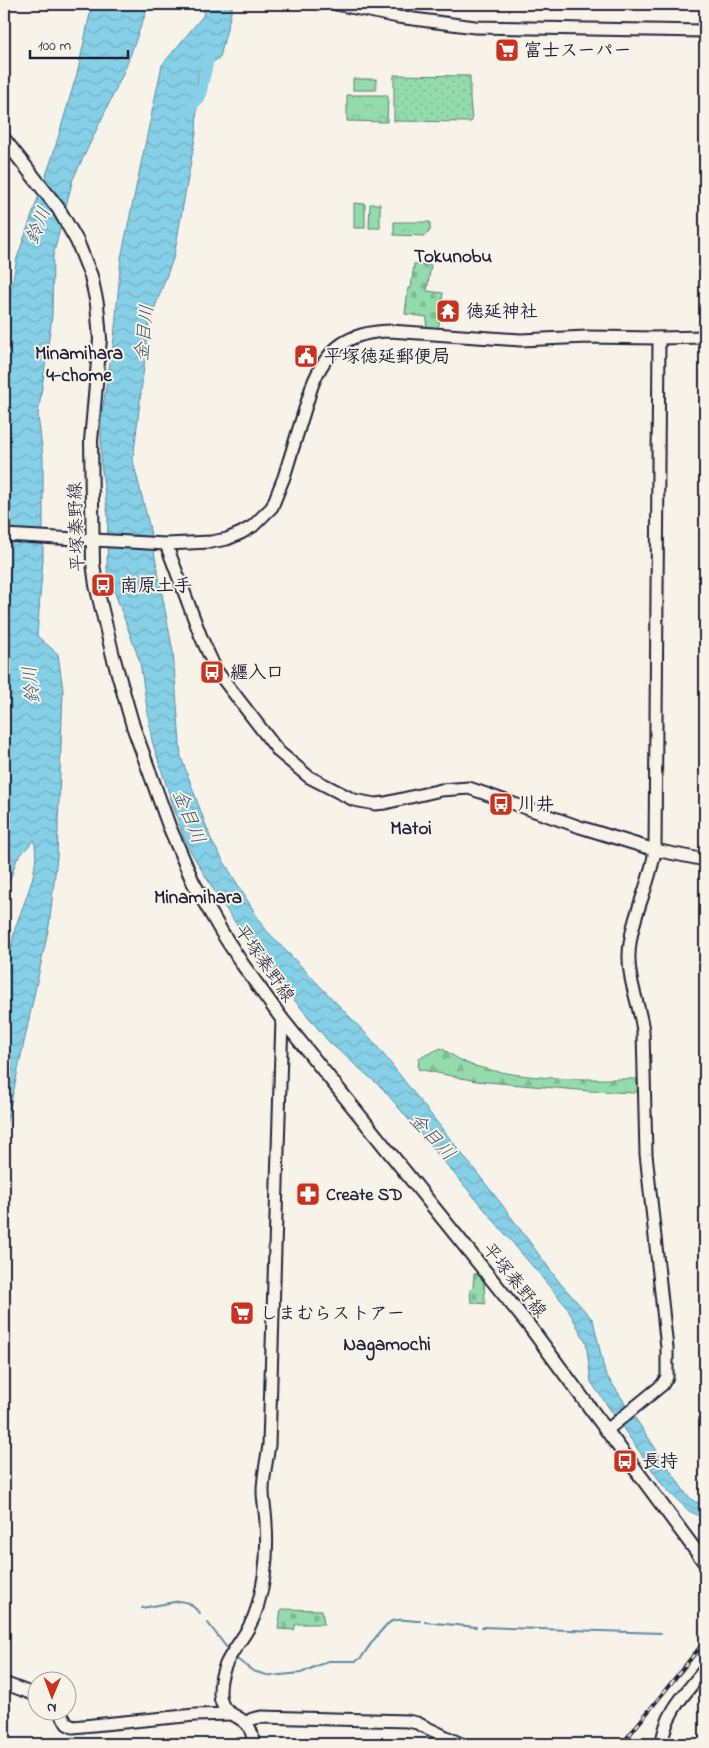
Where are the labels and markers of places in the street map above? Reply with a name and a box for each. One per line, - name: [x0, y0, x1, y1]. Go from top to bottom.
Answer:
- supermarket icon: 富士スーパー: [494, 37, 520, 63]
- place label: 富士スーパー: [524, 39, 631, 65]
- temple icon: 徳延神社: [435, 298, 461, 324]
- place label: 徳延神社: [466, 300, 538, 326]
- public building icon: 平塚徳延郵便局: [293, 343, 319, 369]
- place label: 平塚徳延郵便局: [324, 345, 450, 371]
- bus stop icon: 南原土手: [90, 572, 116, 598]
- place label: 南原土手: [120, 574, 192, 600]
- bus stop icon: 纒入口: [199, 659, 225, 685]
- place label: 纒入口: [230, 661, 284, 687]
- bus stop icon: 川井: [488, 791, 514, 817]
- place label: 川井: [518, 793, 554, 819]
- pharmacy icon: Create SD: [295, 1181, 321, 1207]
- place label: Create SD: [326, 1183, 403, 1209]
- supermarket icon: しまむらストアー: [229, 1300, 255, 1326]
- place label: しまむらストアー: [260, 1302, 405, 1328]
- bus stop icon: 長持: [612, 1448, 638, 1474]
- place label: 長持: [642, 1450, 678, 1476]

